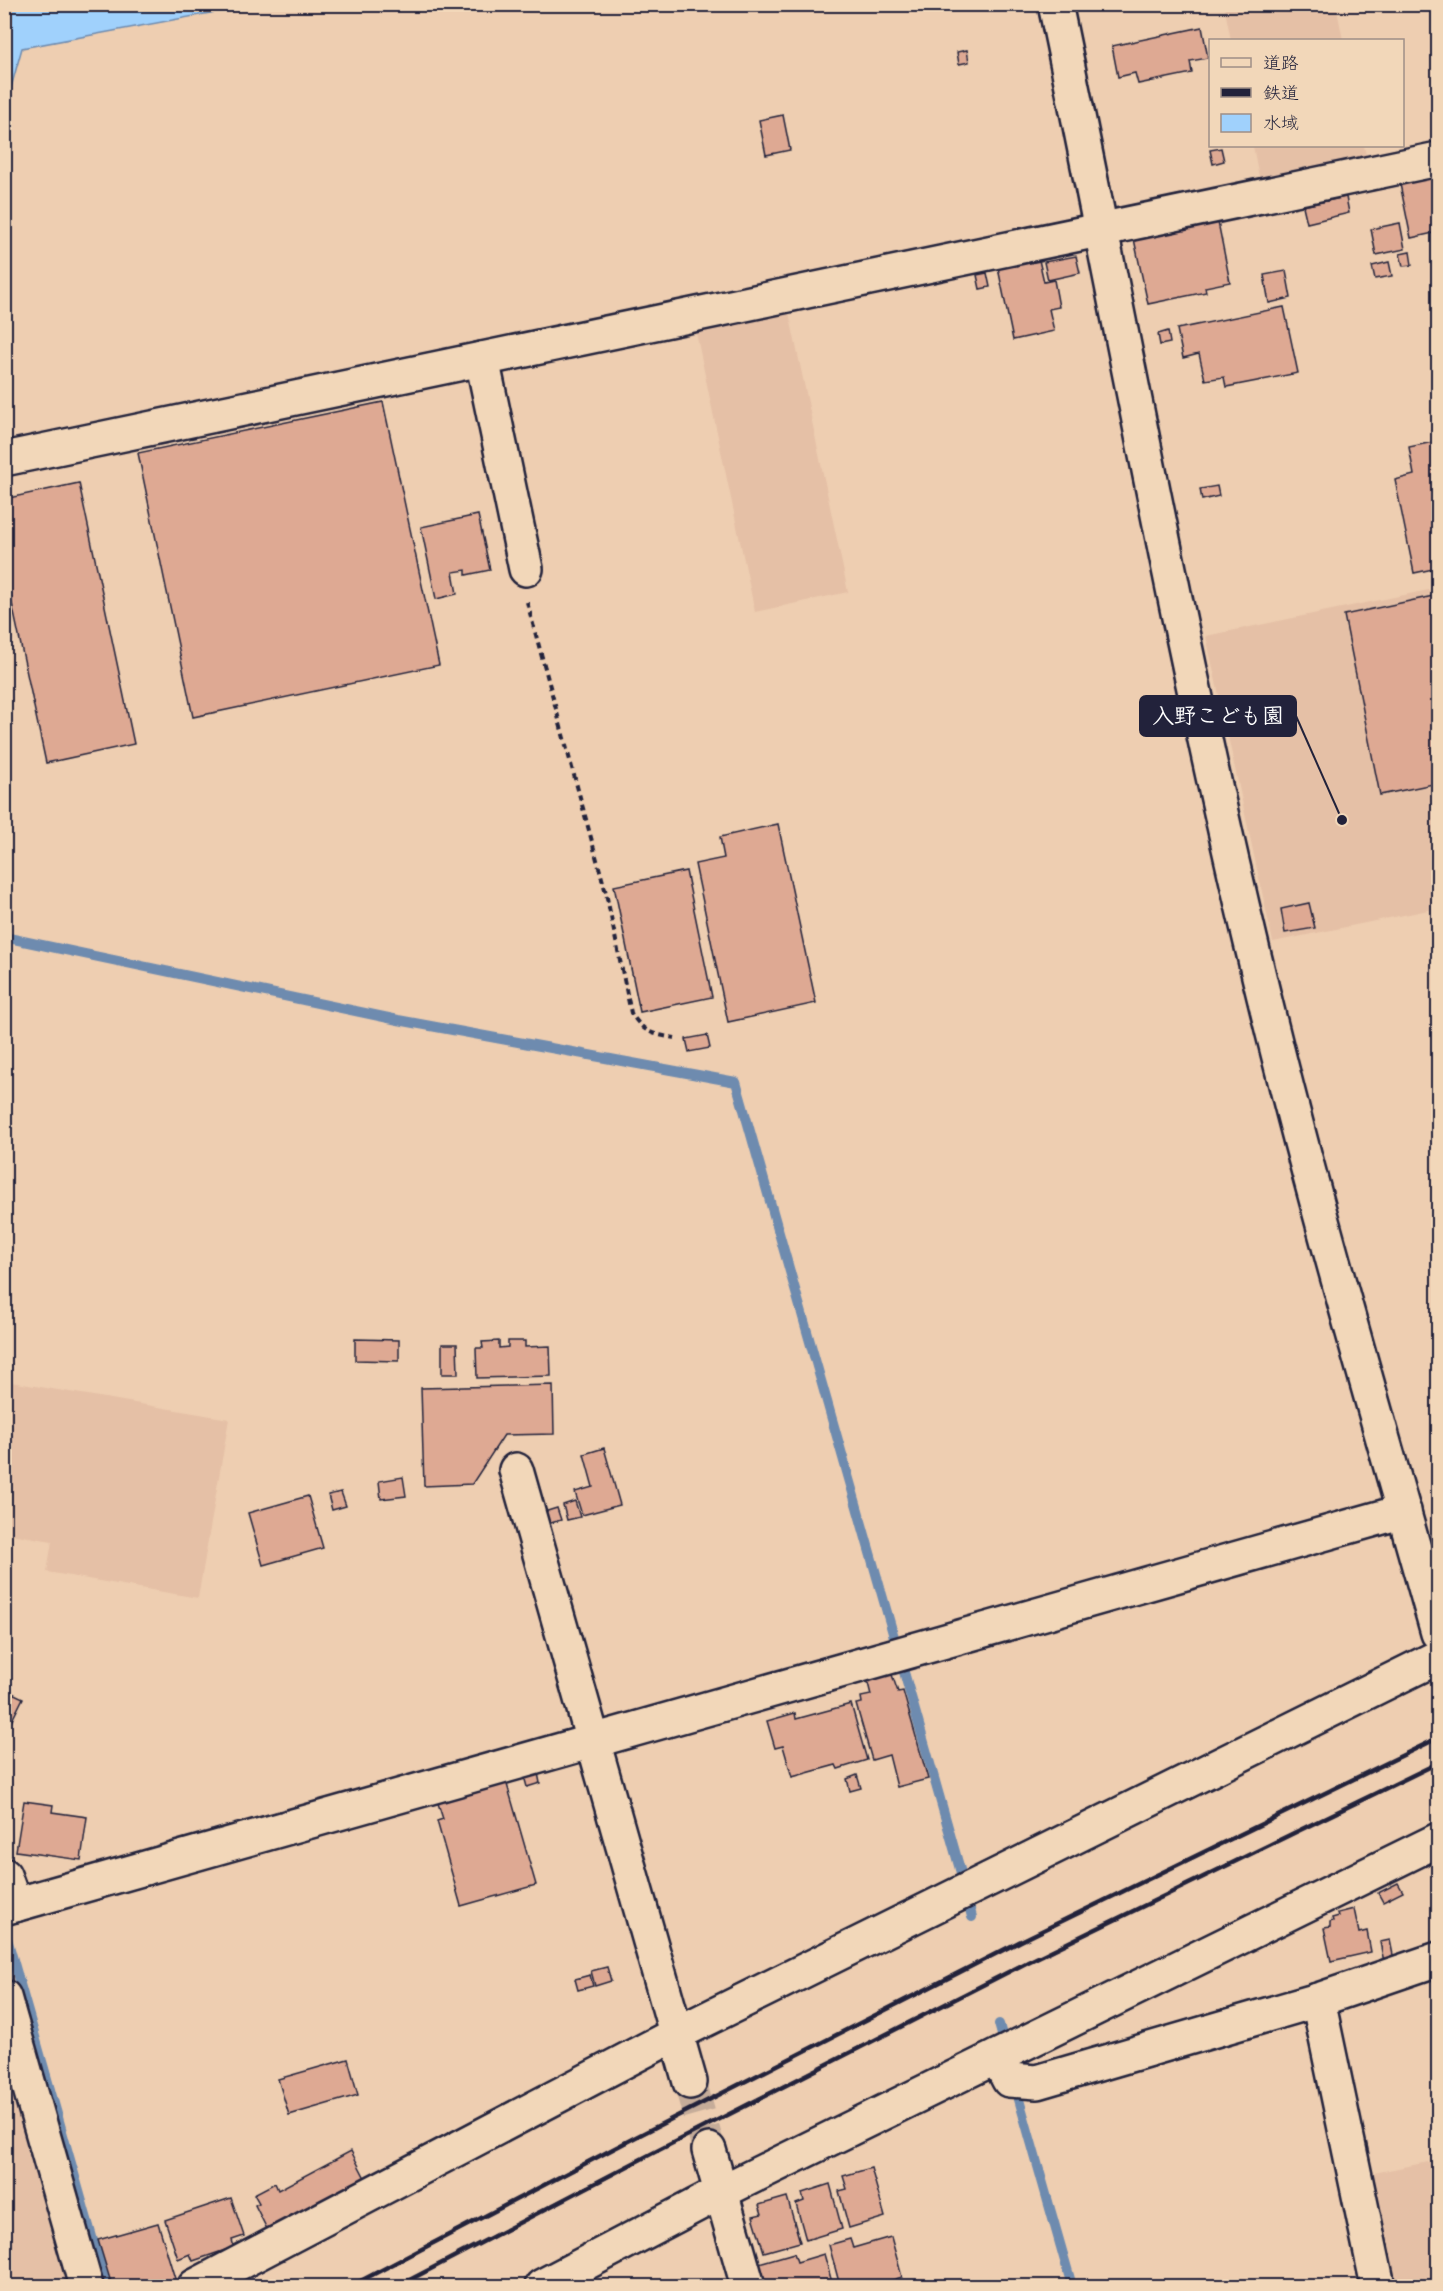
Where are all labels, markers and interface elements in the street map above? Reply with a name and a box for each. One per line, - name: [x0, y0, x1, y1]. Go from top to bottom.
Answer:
- legend: [1209, 39, 1404, 147]
- text: 道路: [1263, 52, 1299, 74]
- text: 鉄道: [1263, 82, 1299, 104]
- text: 水域: [1263, 112, 1299, 134]
- callout: 入野こども園: [1140, 696, 1296, 736]
- text: 入野こども園: [1152, 702, 1284, 730]

